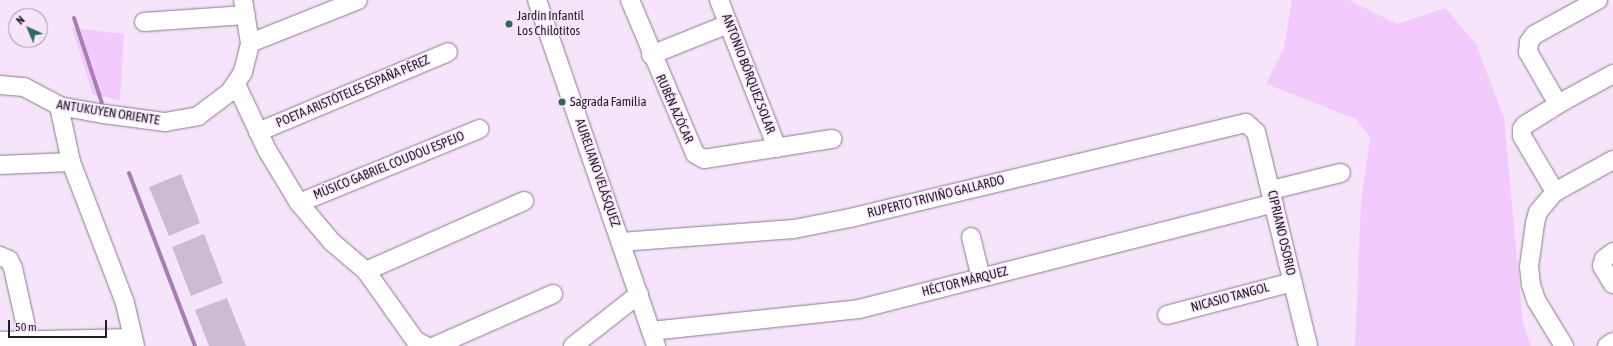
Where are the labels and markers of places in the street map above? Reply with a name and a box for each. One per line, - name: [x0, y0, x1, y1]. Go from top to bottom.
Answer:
- place label: Jardín Infantil Los Chilotitos: [517, 9, 584, 40]
- marker: Jardín Infantil Los Chilotitos: [504, 19, 514, 29]
- place label: Sagrada Familia: [570, 94, 647, 110]
- marker: Sagrada Familia: [557, 97, 567, 107]

